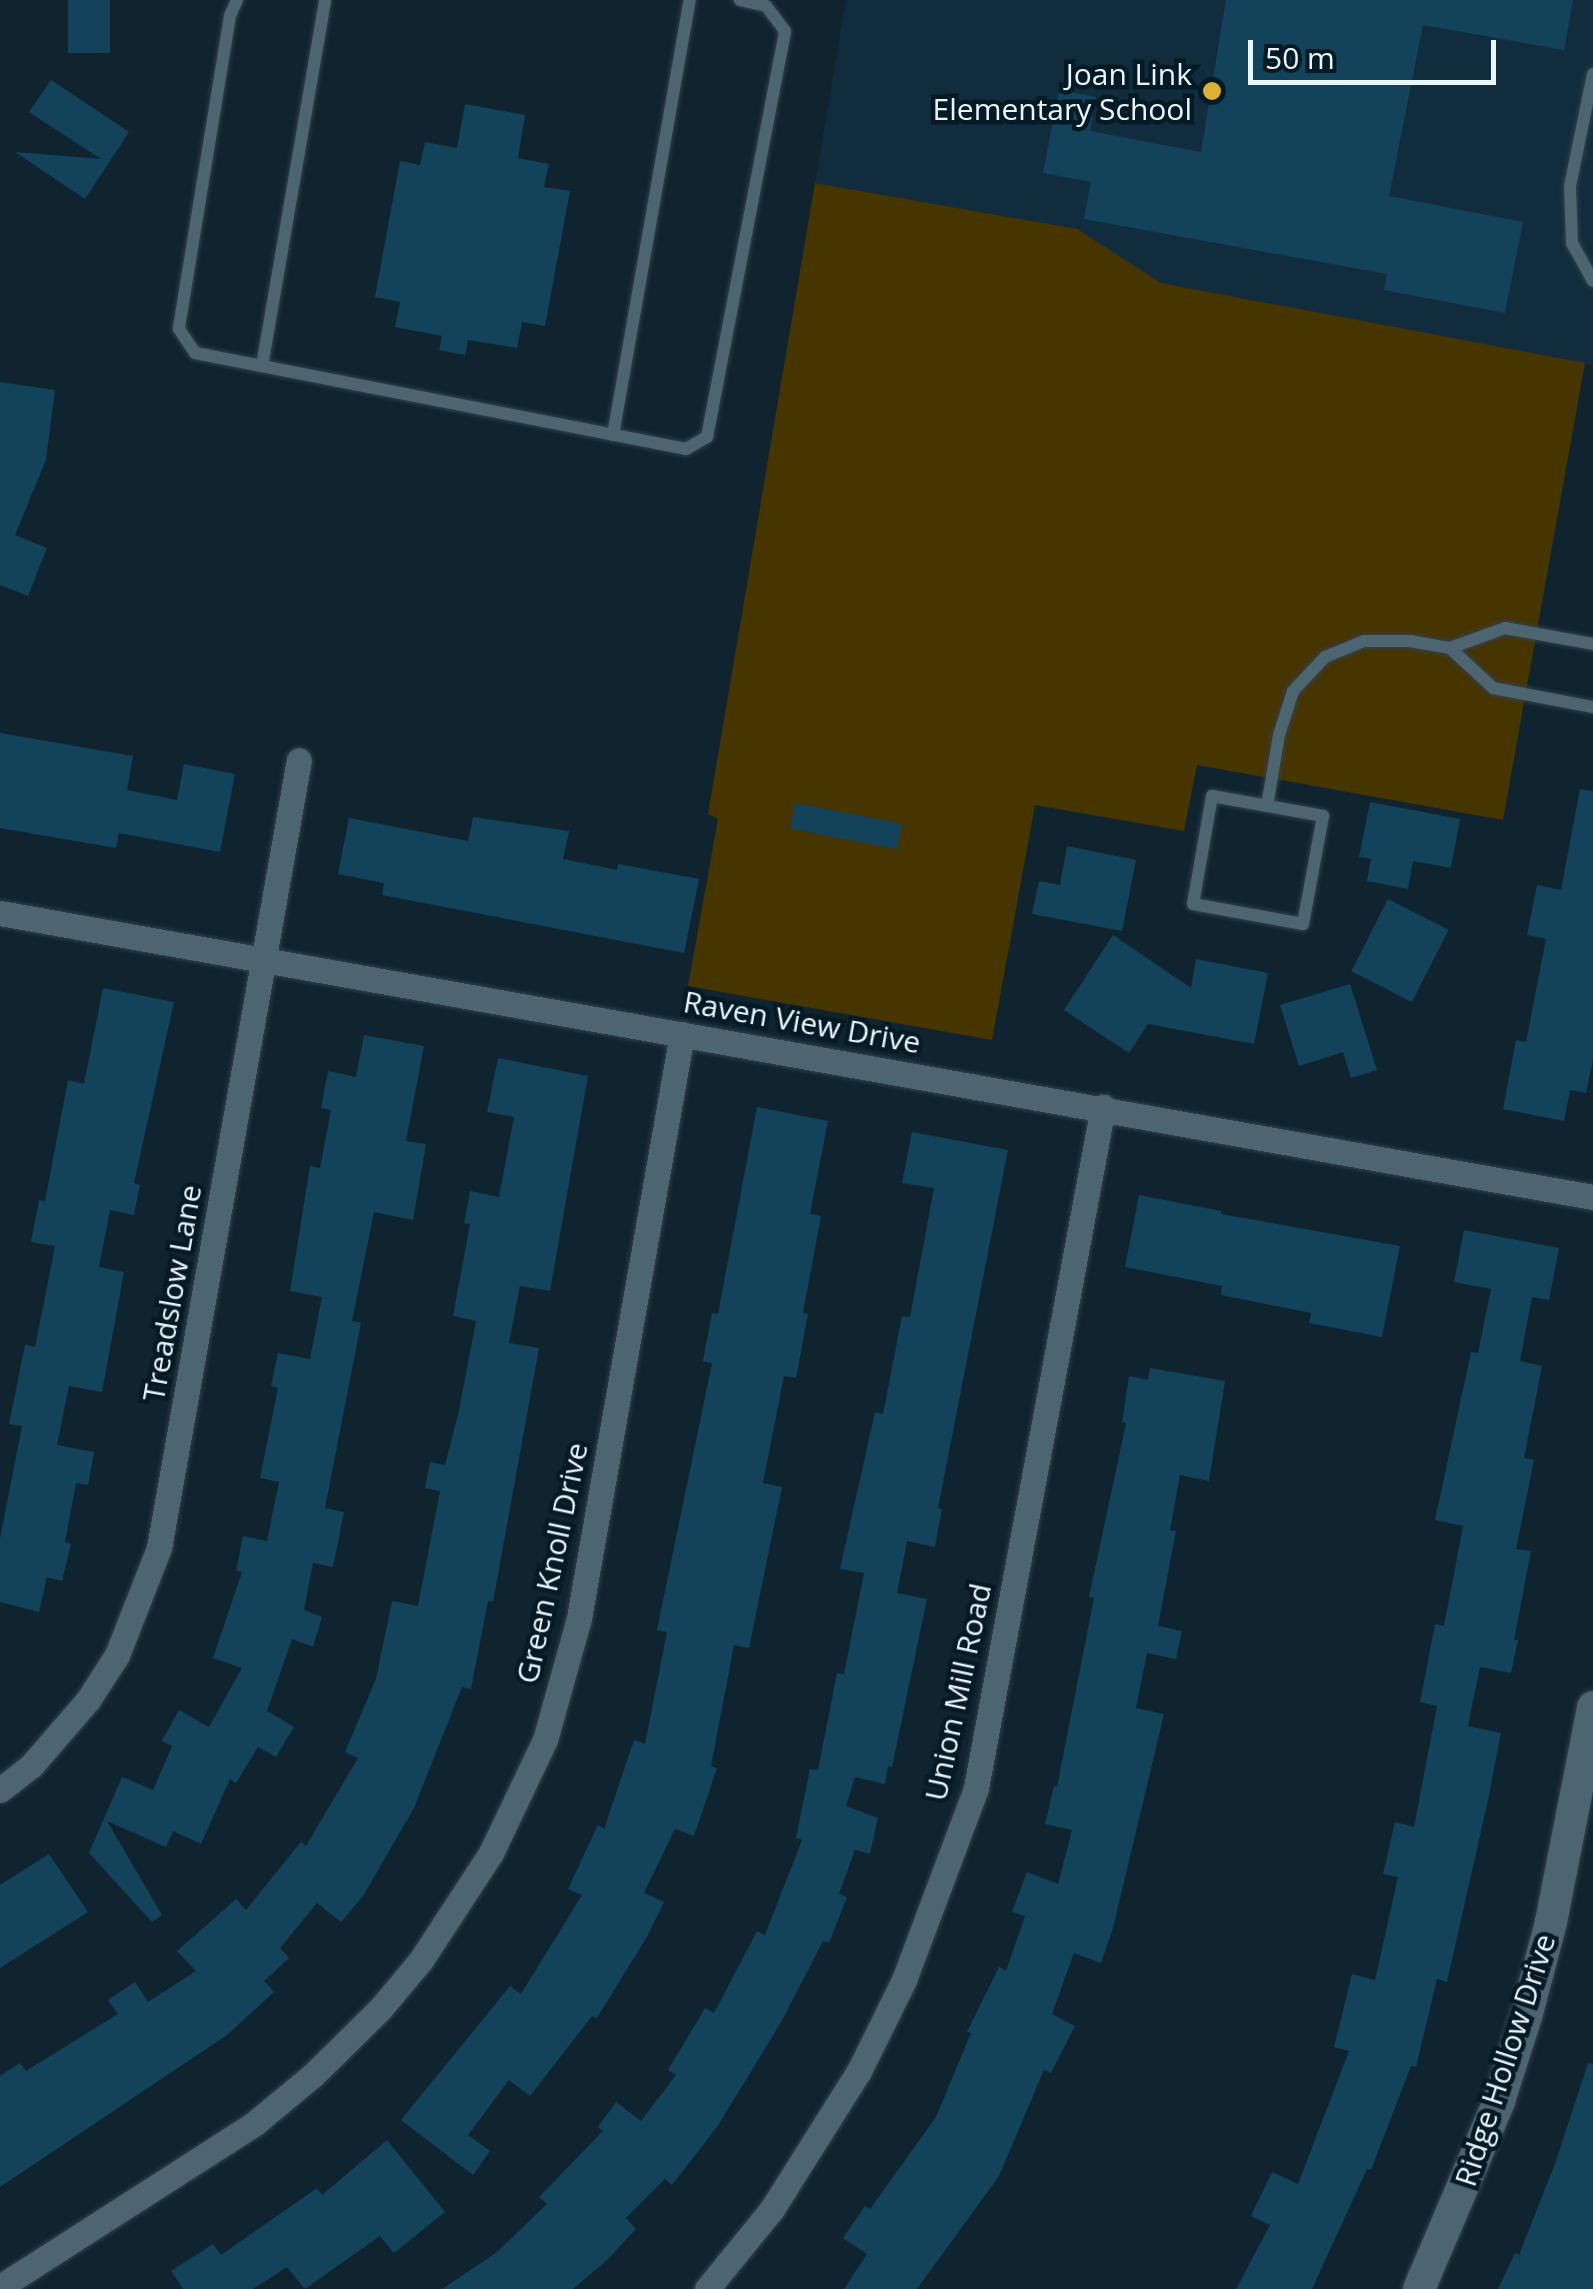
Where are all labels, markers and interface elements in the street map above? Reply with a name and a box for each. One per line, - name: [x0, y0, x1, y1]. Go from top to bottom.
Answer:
- scale bar: [1253, 20, 1500, 82]
- text: 50 m: [1265, 37, 1335, 78]
- place label: Joan Link Elementary School: [933, 56, 1192, 126]
- marker: Joan Link Elementary School: [1201, 80, 1223, 102]
- street label: Raven View Drive: [681, 983, 923, 1061]
- street label: Treadslow Lane: [135, 1182, 209, 1404]
- street label: Green Knoll Drive: [509, 1439, 595, 1687]
- street label: Union Mill Road: [917, 1580, 999, 1804]
- street label: Ridge Hollow Drive: [1447, 1929, 1563, 2191]

